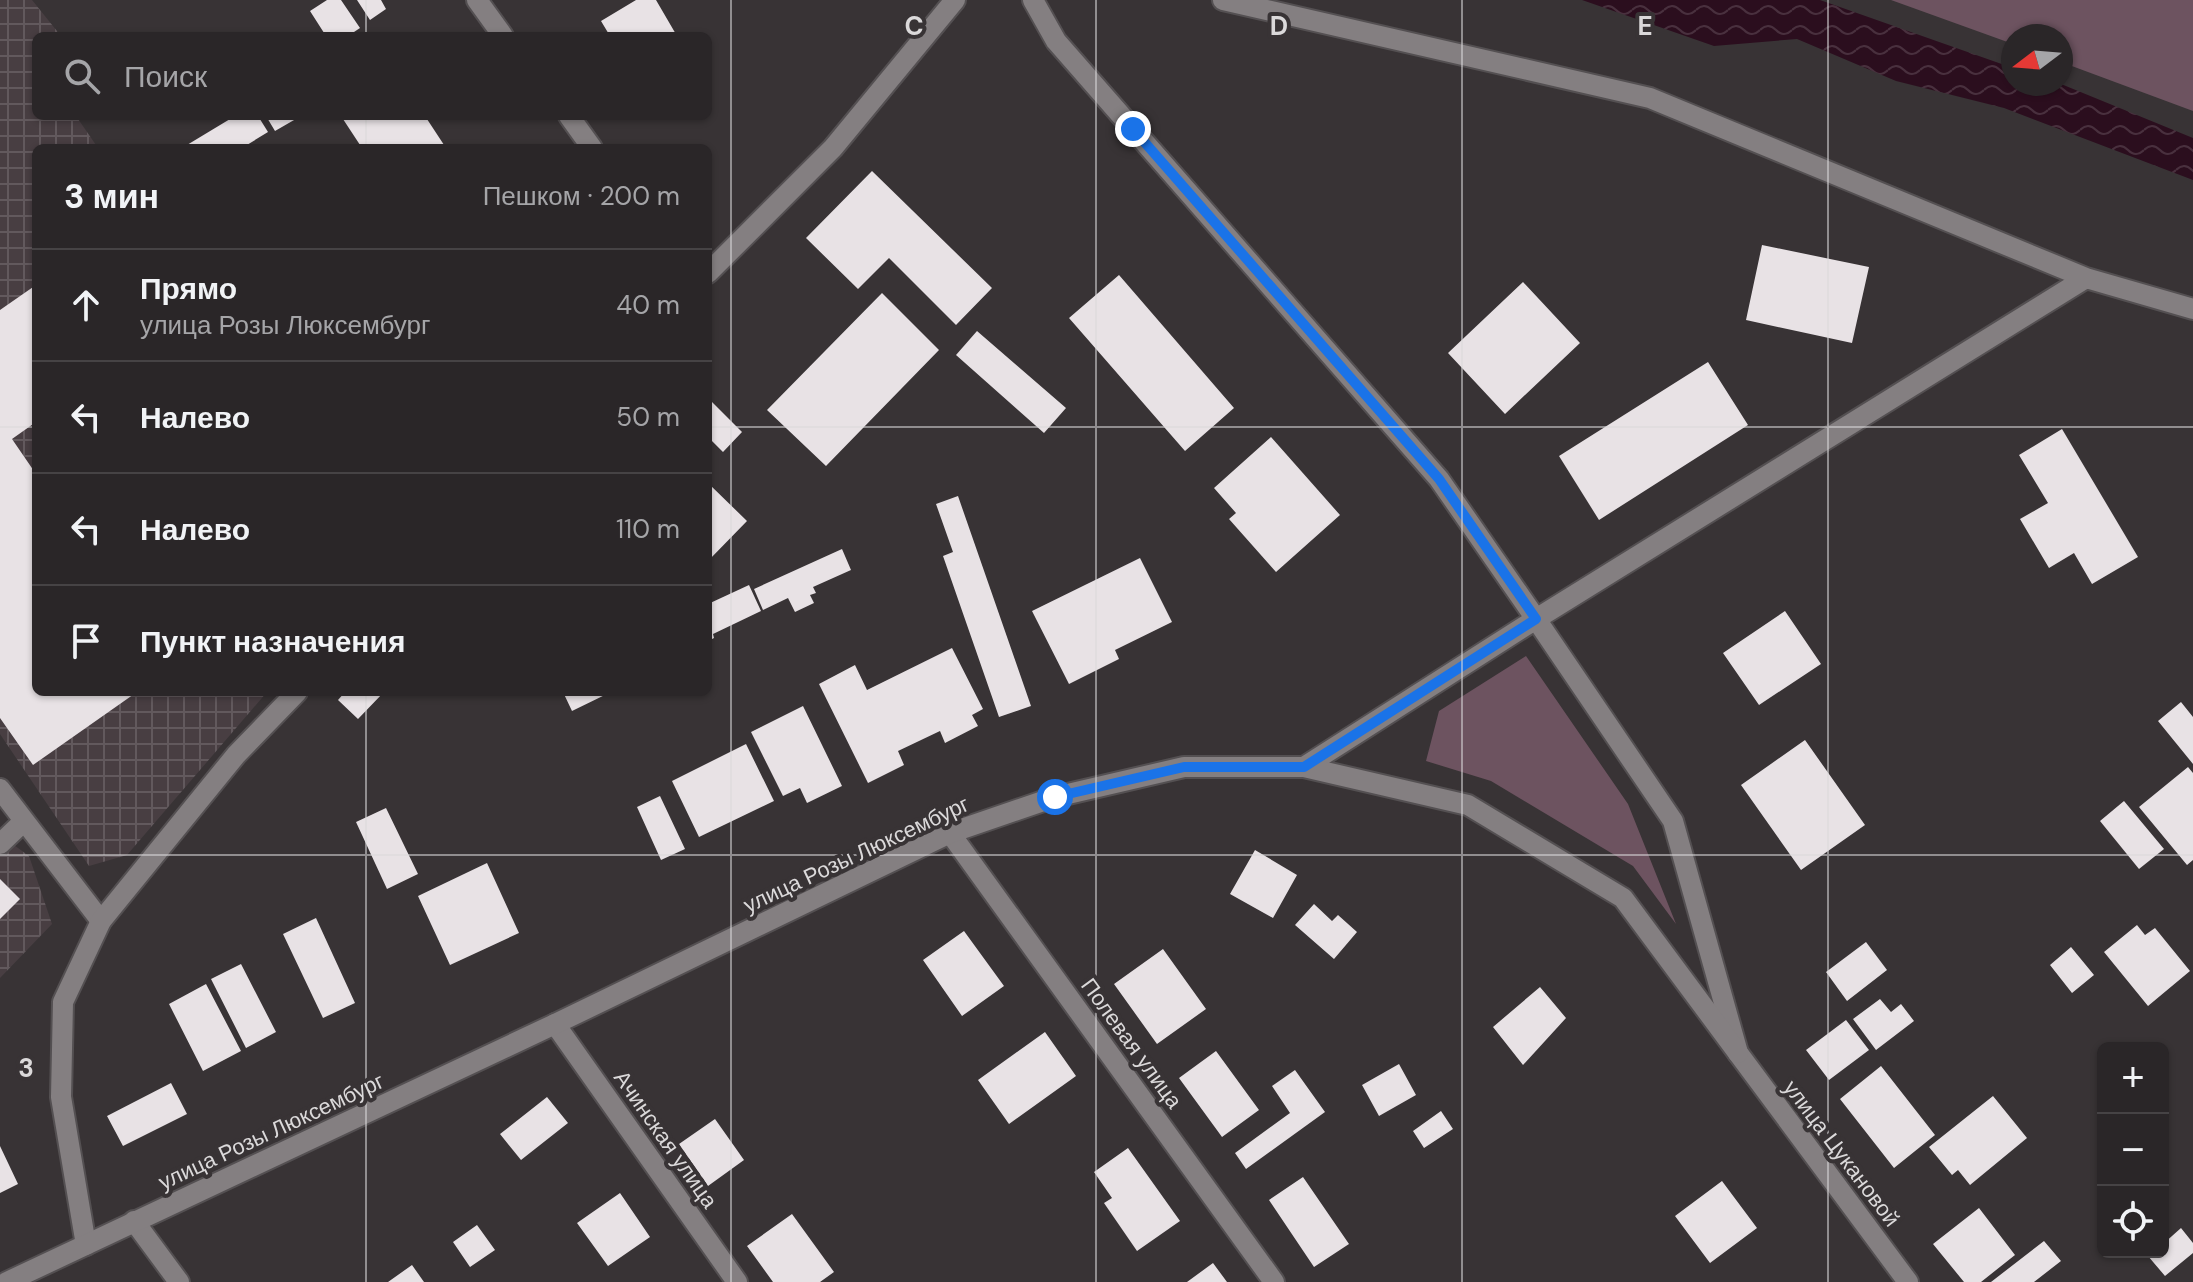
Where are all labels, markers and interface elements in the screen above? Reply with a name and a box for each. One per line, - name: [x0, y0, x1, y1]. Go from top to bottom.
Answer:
- text: C: [904, 9, 924, 43]
- text: D: [1270, 9, 1288, 43]
- text: E: [1637, 9, 1653, 43]
- north arrow: [2001, 24, 2073, 96]
- search box: [32, 32, 712, 120]
- icon: search: [60, 54, 104, 98]
- text: Поиск: [124, 57, 207, 96]
- route end: [1115, 111, 1151, 147]
- text: 3 мин: [64, 174, 159, 219]
- text: Пешком · 200 m: [483, 179, 680, 213]
- text: Прямо: [140, 269, 237, 308]
- icon: ahead: [64, 283, 108, 327]
- text: 40 m: [616, 288, 680, 322]
- text: улица Розы Люксембург: [140, 308, 431, 342]
- icon: left: [64, 395, 108, 439]
- text: Налево: [140, 398, 250, 437]
- text: 50 m: [616, 400, 680, 434]
- icon: left: [64, 507, 108, 551]
- text: Налево: [140, 510, 250, 549]
- text: 110 m: [616, 512, 680, 546]
- icon: arrive: [64, 619, 108, 663]
- text: Пункт назначения: [140, 622, 405, 661]
- route start: [1037, 779, 1073, 815]
- street label: улица Розы Люксембург: [739, 789, 974, 920]
- street label: Полевая улица: [1074, 972, 1189, 1115]
- map controls: [2097, 1042, 2169, 1258]
- button: +: [2097, 1042, 2169, 1114]
- text: 3: [18, 1051, 34, 1085]
- street label: Ачинская улица: [607, 1065, 724, 1215]
- street label: улица Розы Люксембург: [154, 1066, 389, 1197]
- street label: улица Цукановой: [1777, 1074, 1906, 1232]
- button: −: [2097, 1114, 2169, 1186]
- button: locate: [2097, 1186, 2169, 1258]

